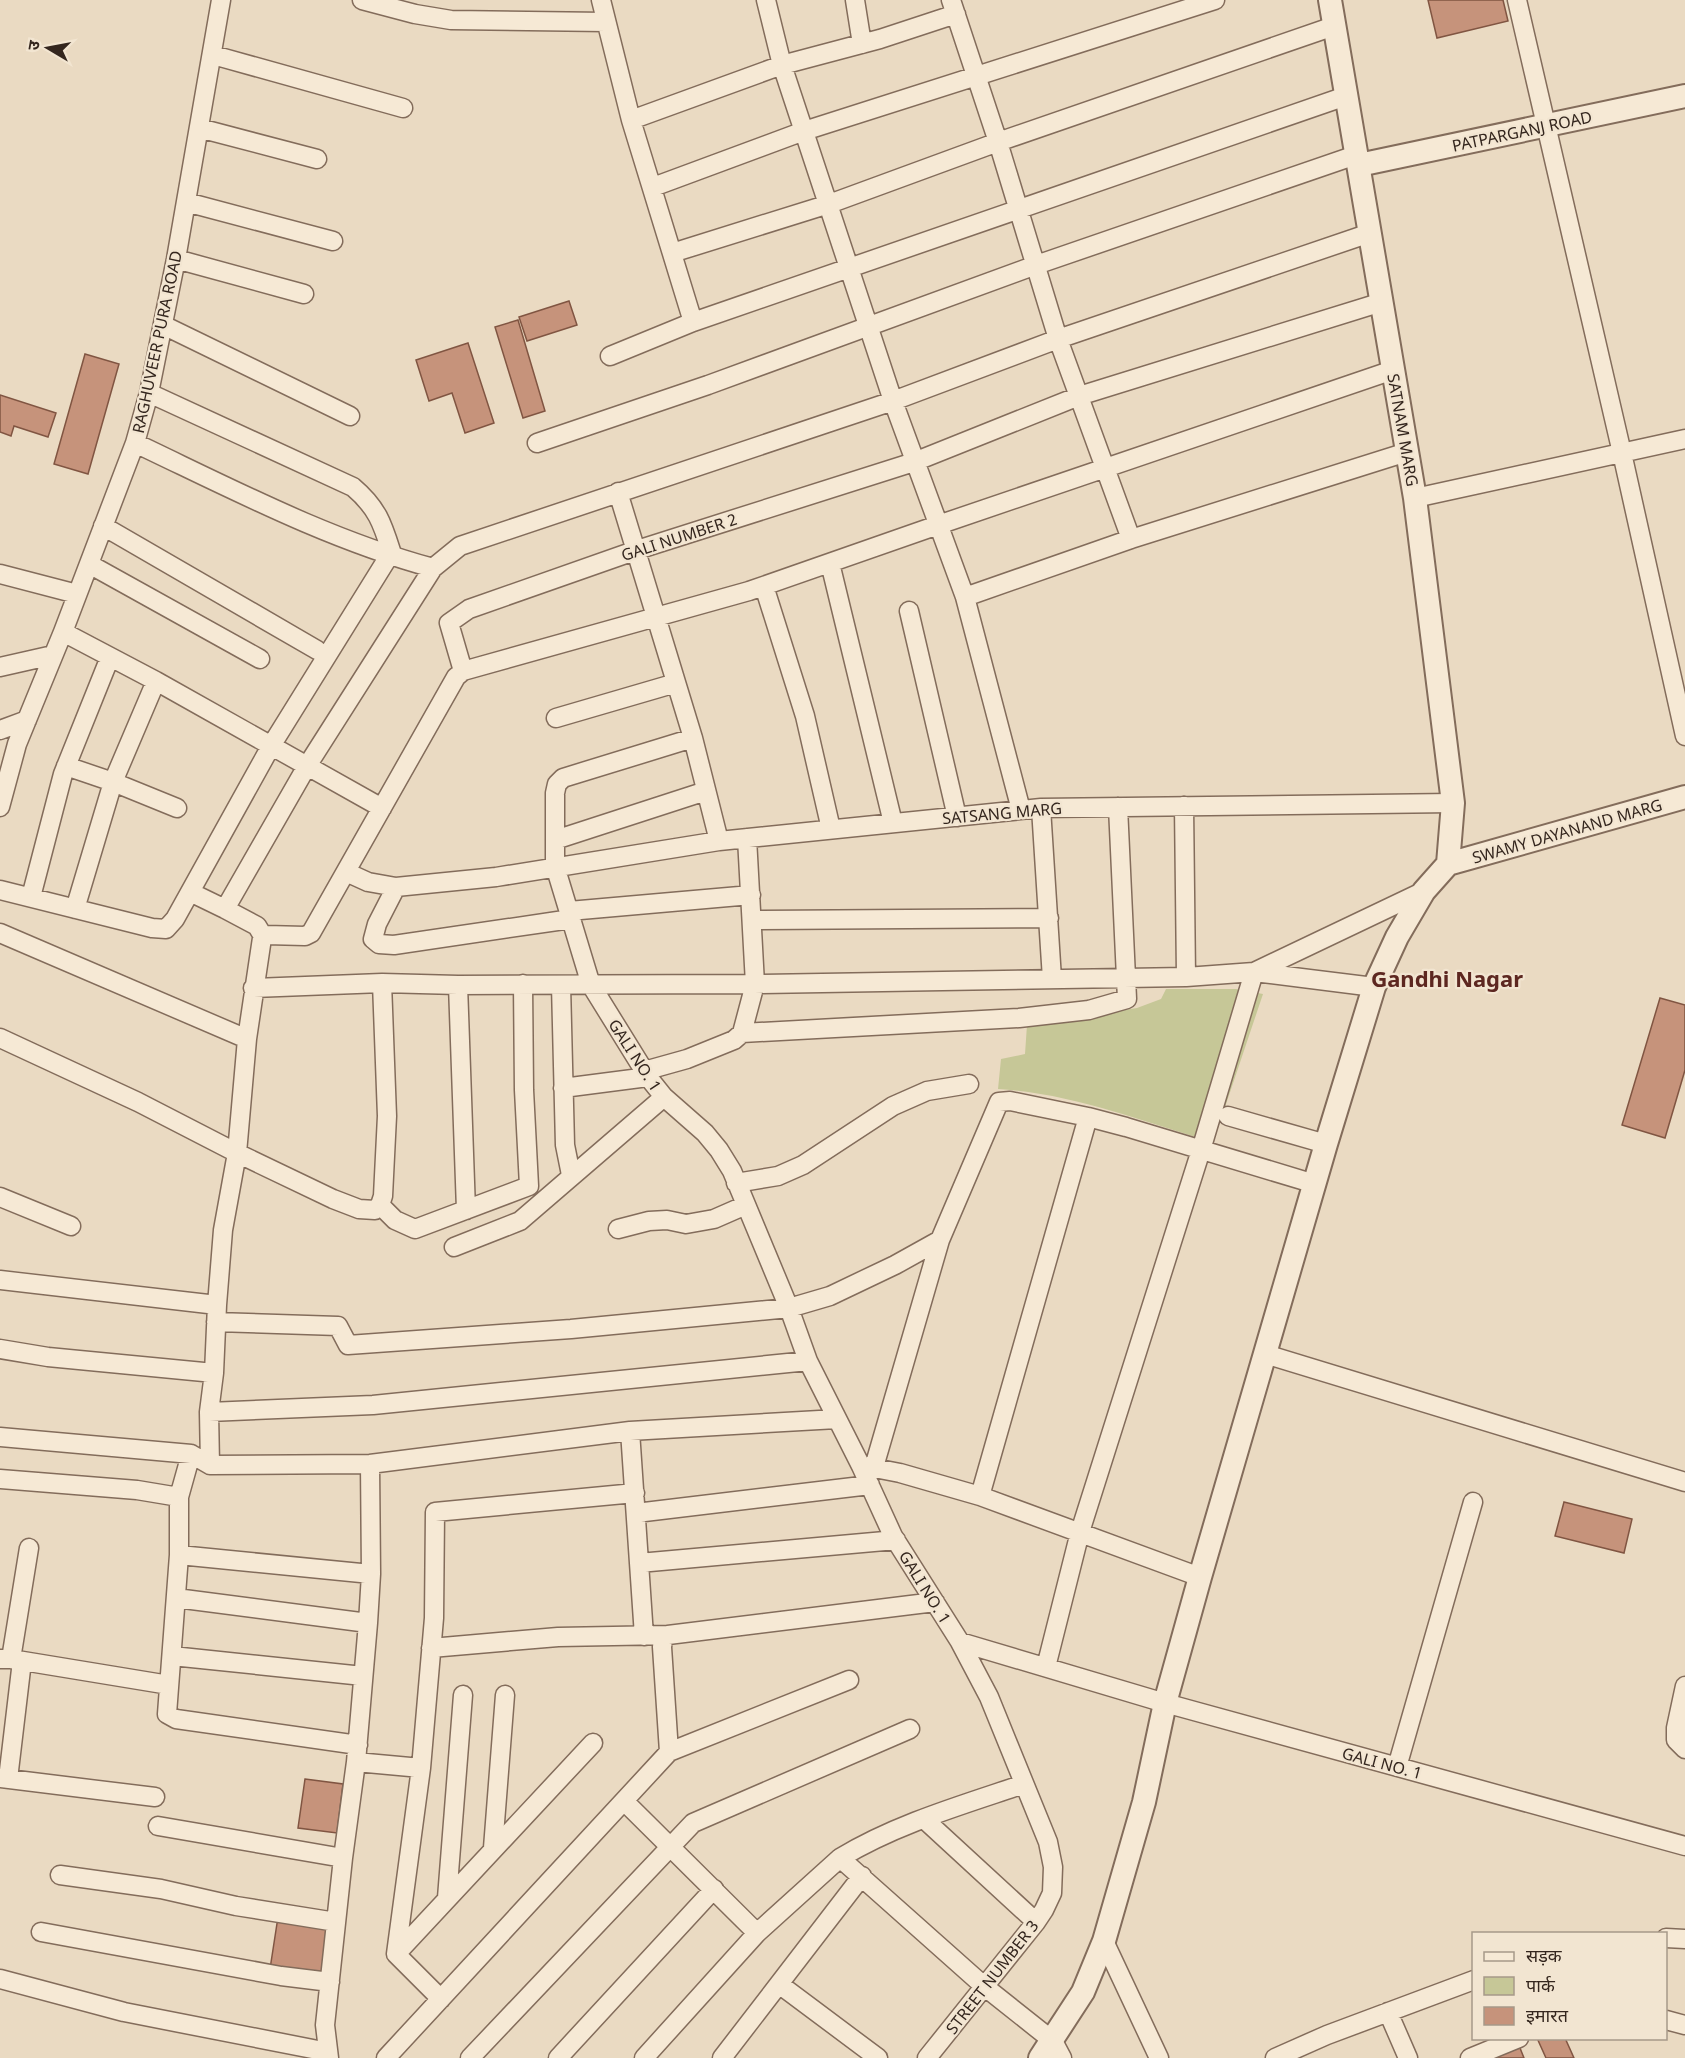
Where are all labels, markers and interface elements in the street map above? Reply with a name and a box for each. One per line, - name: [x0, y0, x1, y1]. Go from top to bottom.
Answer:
- north arrow: [18, 18, 78, 78]
- text: उ: [25, 39, 47, 52]
- street label: PATPARGANJ ROAD: [1451, 108, 1594, 159]
- street label: RAGHUVEER PURA ROAD: [130, 249, 189, 436]
- street label: SATNAM MARG: [1380, 372, 1421, 488]
- street label: GALI NUMBER 2: [619, 511, 740, 568]
- street label: SWAMY DAYANAND MARG: [1470, 796, 1665, 871]
- street label: SATSANG MARG: [941, 800, 1063, 831]
- district label: Gandhi Nagar: [1371, 967, 1523, 996]
- street label: GALI NO. 1: [602, 1016, 664, 1096]
- street label: GALI NO. 1: [892, 1548, 953, 1629]
- street label: GALI NO. 1: [1339, 1745, 1424, 1786]
- street label: STREET NUMBER 3: [943, 1917, 1045, 2040]
- legend: [1472, 1932, 1667, 2040]
- text: सड़क: [1526, 1946, 1563, 1969]
- text: पार्क: [1526, 1975, 1556, 1999]
- text: इमारत: [1526, 2006, 1569, 2029]

